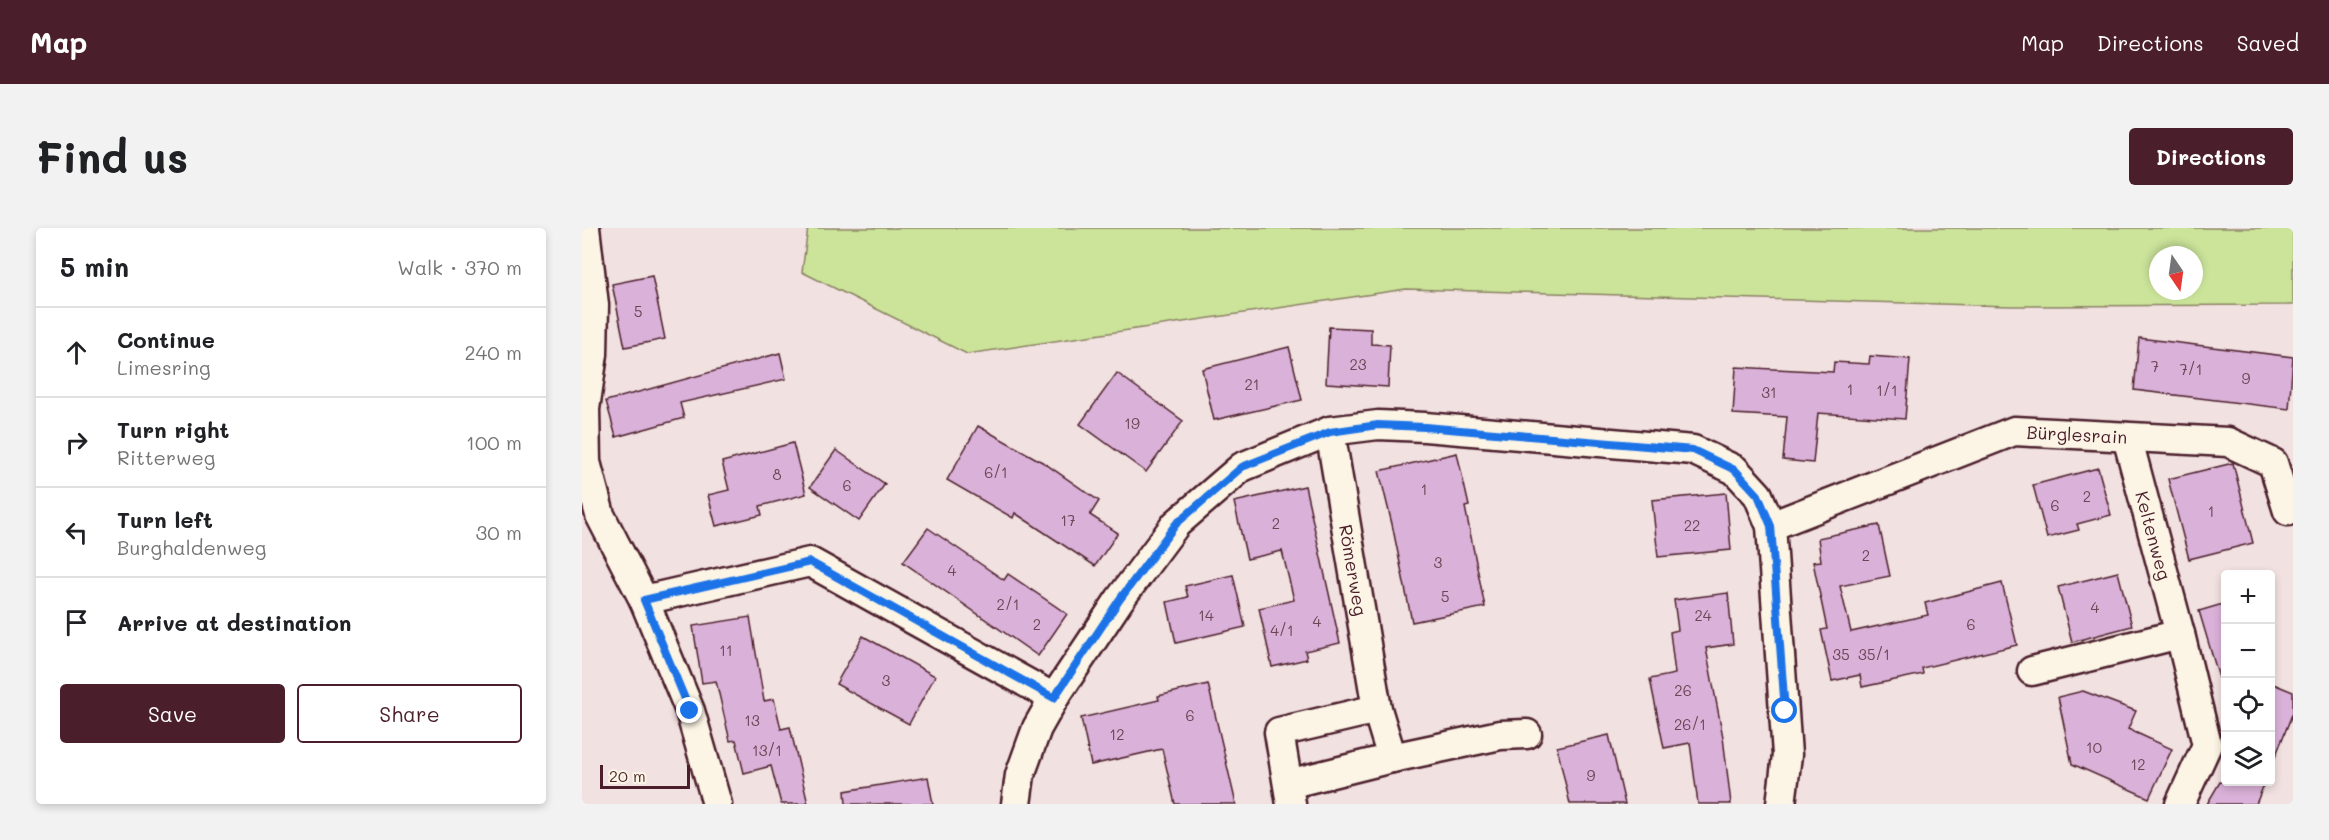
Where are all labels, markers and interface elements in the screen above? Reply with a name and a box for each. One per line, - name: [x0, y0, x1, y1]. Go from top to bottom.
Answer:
- text: Map: [30, 24, 87, 60]
- text: Map: [2021, 29, 2064, 56]
- text: Directions: [2097, 29, 2204, 56]
- text: Saved: [2237, 29, 2299, 56]
- button: Directions: [2129, 128, 2293, 185]
- text: Find us: [36, 129, 188, 184]
- north arrow: [2149, 246, 2203, 300]
- text: 5 min: [60, 250, 129, 284]
- text: Walk · 370 m: [397, 254, 522, 280]
- house number: 5: [634, 301, 642, 321]
- text: Continue: [117, 325, 215, 354]
- icon: ahead: [60, 336, 93, 369]
- text: 240 m: [464, 339, 522, 365]
- text: Limesring: [117, 354, 211, 380]
- house number: 23: [1349, 354, 1367, 374]
- house number: 7: [2151, 356, 2159, 376]
- house number: 7/1: [2180, 359, 2202, 379]
- house number: 9: [2242, 368, 2251, 388]
- house number: 21: [1244, 374, 1260, 394]
- house number: 1: [1847, 379, 1853, 399]
- house number: 1/1: [1876, 380, 1898, 400]
- house number: 31: [1761, 382, 1777, 402]
- house number: 19: [1124, 413, 1140, 433]
- text: Turn right: [117, 415, 229, 444]
- street label: Bürglesrain: [2026, 420, 2128, 449]
- icon: right: [60, 426, 93, 459]
- text: 100 m: [466, 429, 522, 455]
- text: Ritterweg: [117, 444, 215, 470]
- house number: 6/1: [984, 462, 1008, 482]
- house number: 8: [772, 464, 782, 484]
- house number: 6: [842, 475, 852, 495]
- house number: 1: [1421, 479, 1427, 499]
- house number: 2: [2083, 486, 2091, 506]
- street label: Keltenweg: [2130, 488, 2177, 583]
- house number: 6: [2050, 495, 2060, 515]
- house number: 1: [2208, 501, 2214, 521]
- text: Turn left: [117, 505, 213, 534]
- house number: 17: [1060, 510, 1076, 530]
- house number: 2: [1272, 513, 1280, 533]
- house number: 22: [1684, 515, 1700, 535]
- icon: left: [60, 516, 93, 549]
- text: 30 m: [476, 519, 522, 545]
- street label: Römerweg: [1334, 522, 1373, 618]
- text: Burghaldenweg: [117, 534, 266, 560]
- house number: 2: [1862, 545, 1870, 565]
- house number: 3: [1434, 552, 1443, 572]
- house number: 4: [948, 560, 957, 580]
- map controls: [2221, 570, 2275, 786]
- button: +: [2221, 570, 2275, 624]
- house number: 5: [1441, 586, 1449, 606]
- house number: 2/1: [997, 594, 1019, 614]
- house number: 4: [2091, 597, 2100, 617]
- house number: 14: [1198, 605, 1214, 625]
- house number: 24: [1694, 605, 1712, 625]
- icon: arrive: [60, 606, 93, 639]
- text: Arrive at destination: [117, 608, 352, 637]
- house number: 4: [1313, 611, 1322, 631]
- house number: 2: [1033, 614, 1041, 634]
- house number: 6: [1966, 614, 1976, 634]
- house number: 4/1: [1270, 620, 1294, 640]
- button: −: [2221, 624, 2275, 678]
- house number: 11: [719, 640, 733, 660]
- house number: 35: [1832, 644, 1850, 664]
- house number: 35/1: [1858, 644, 1890, 664]
- house number: 3: [882, 670, 891, 690]
- button: locate: [2221, 678, 2275, 732]
- house number: 26: [1674, 680, 1692, 700]
- button: Save: [60, 684, 285, 743]
- button: Share: [297, 684, 522, 743]
- route end: [676, 697, 702, 723]
- route start: [1771, 697, 1797, 723]
- house number: 6: [1185, 705, 1195, 725]
- house number: 13: [744, 710, 760, 730]
- house number: 26/1: [1674, 714, 1706, 734]
- house number: 12: [1109, 724, 1125, 744]
- button: layers: [2221, 732, 2275, 786]
- house number: 10: [2086, 737, 2102, 757]
- house number: 13/1: [752, 740, 782, 760]
- house number: 12: [2130, 754, 2146, 774]
- scale bar: [600, 762, 690, 790]
- text: 20 m: [609, 765, 646, 786]
- house number: 9: [1587, 765, 1596, 785]

